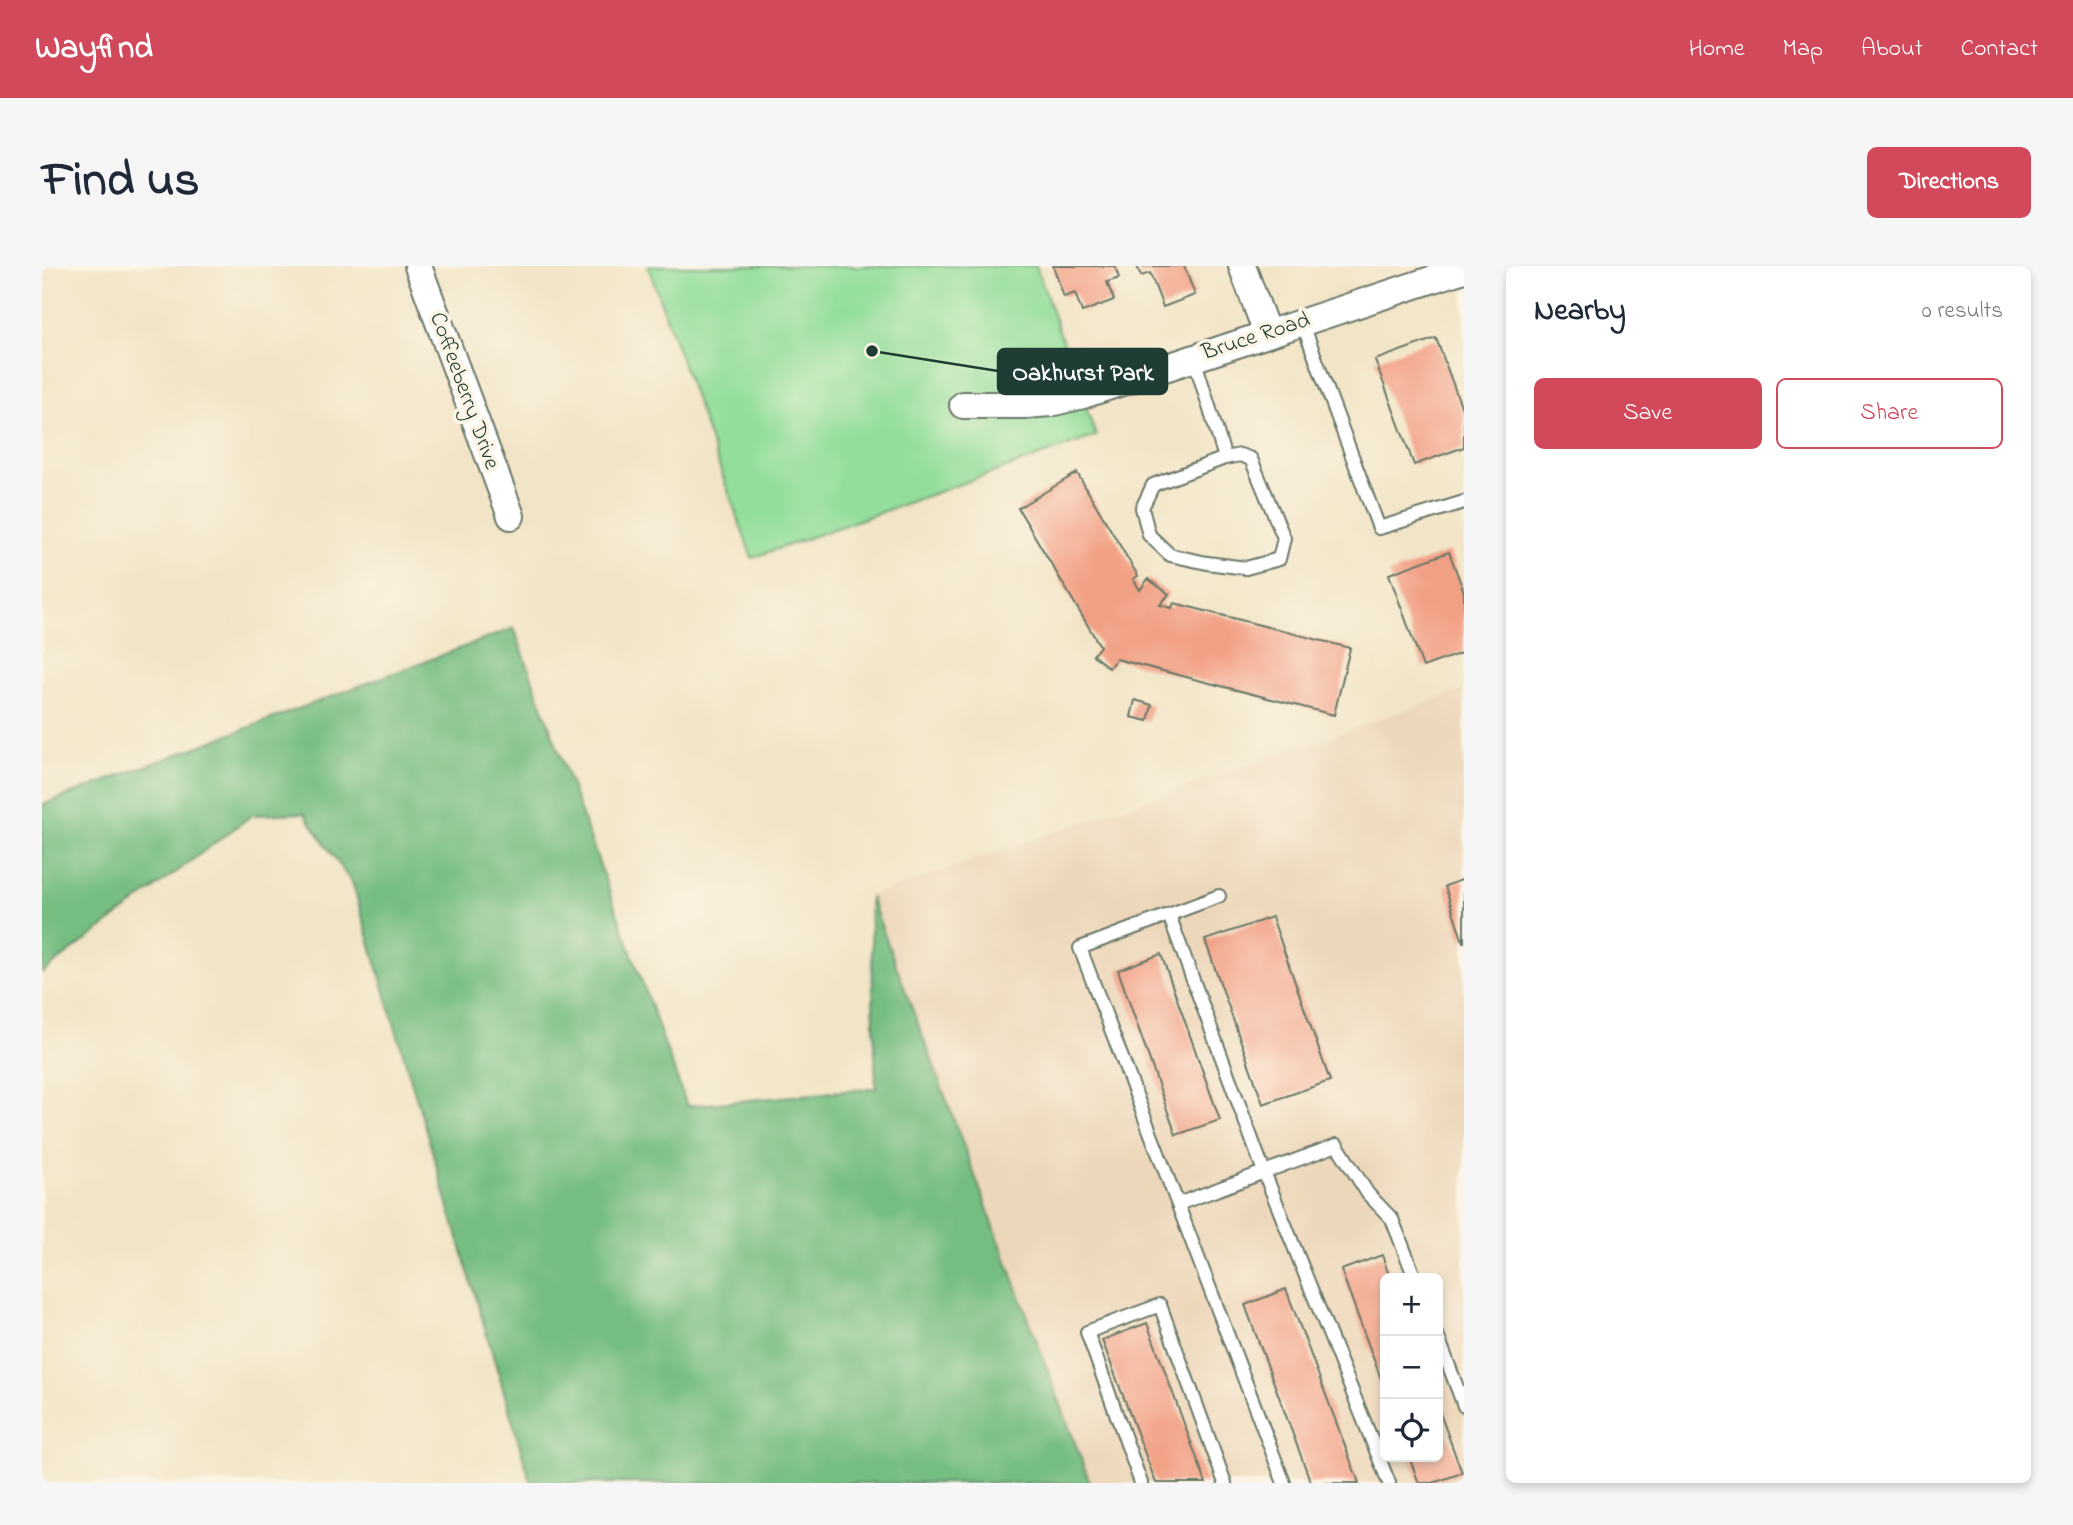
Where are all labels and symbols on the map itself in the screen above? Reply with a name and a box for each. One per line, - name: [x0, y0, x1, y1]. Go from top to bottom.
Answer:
- street label: Bruce Road: [1197, 304, 1314, 370]
- street label: Coffeeberry Drive: [418, 308, 508, 475]
- callout: Oakhurst Park: [998, 349, 1167, 394]
- text: Oakhurst Park: [1012, 357, 1154, 392]

